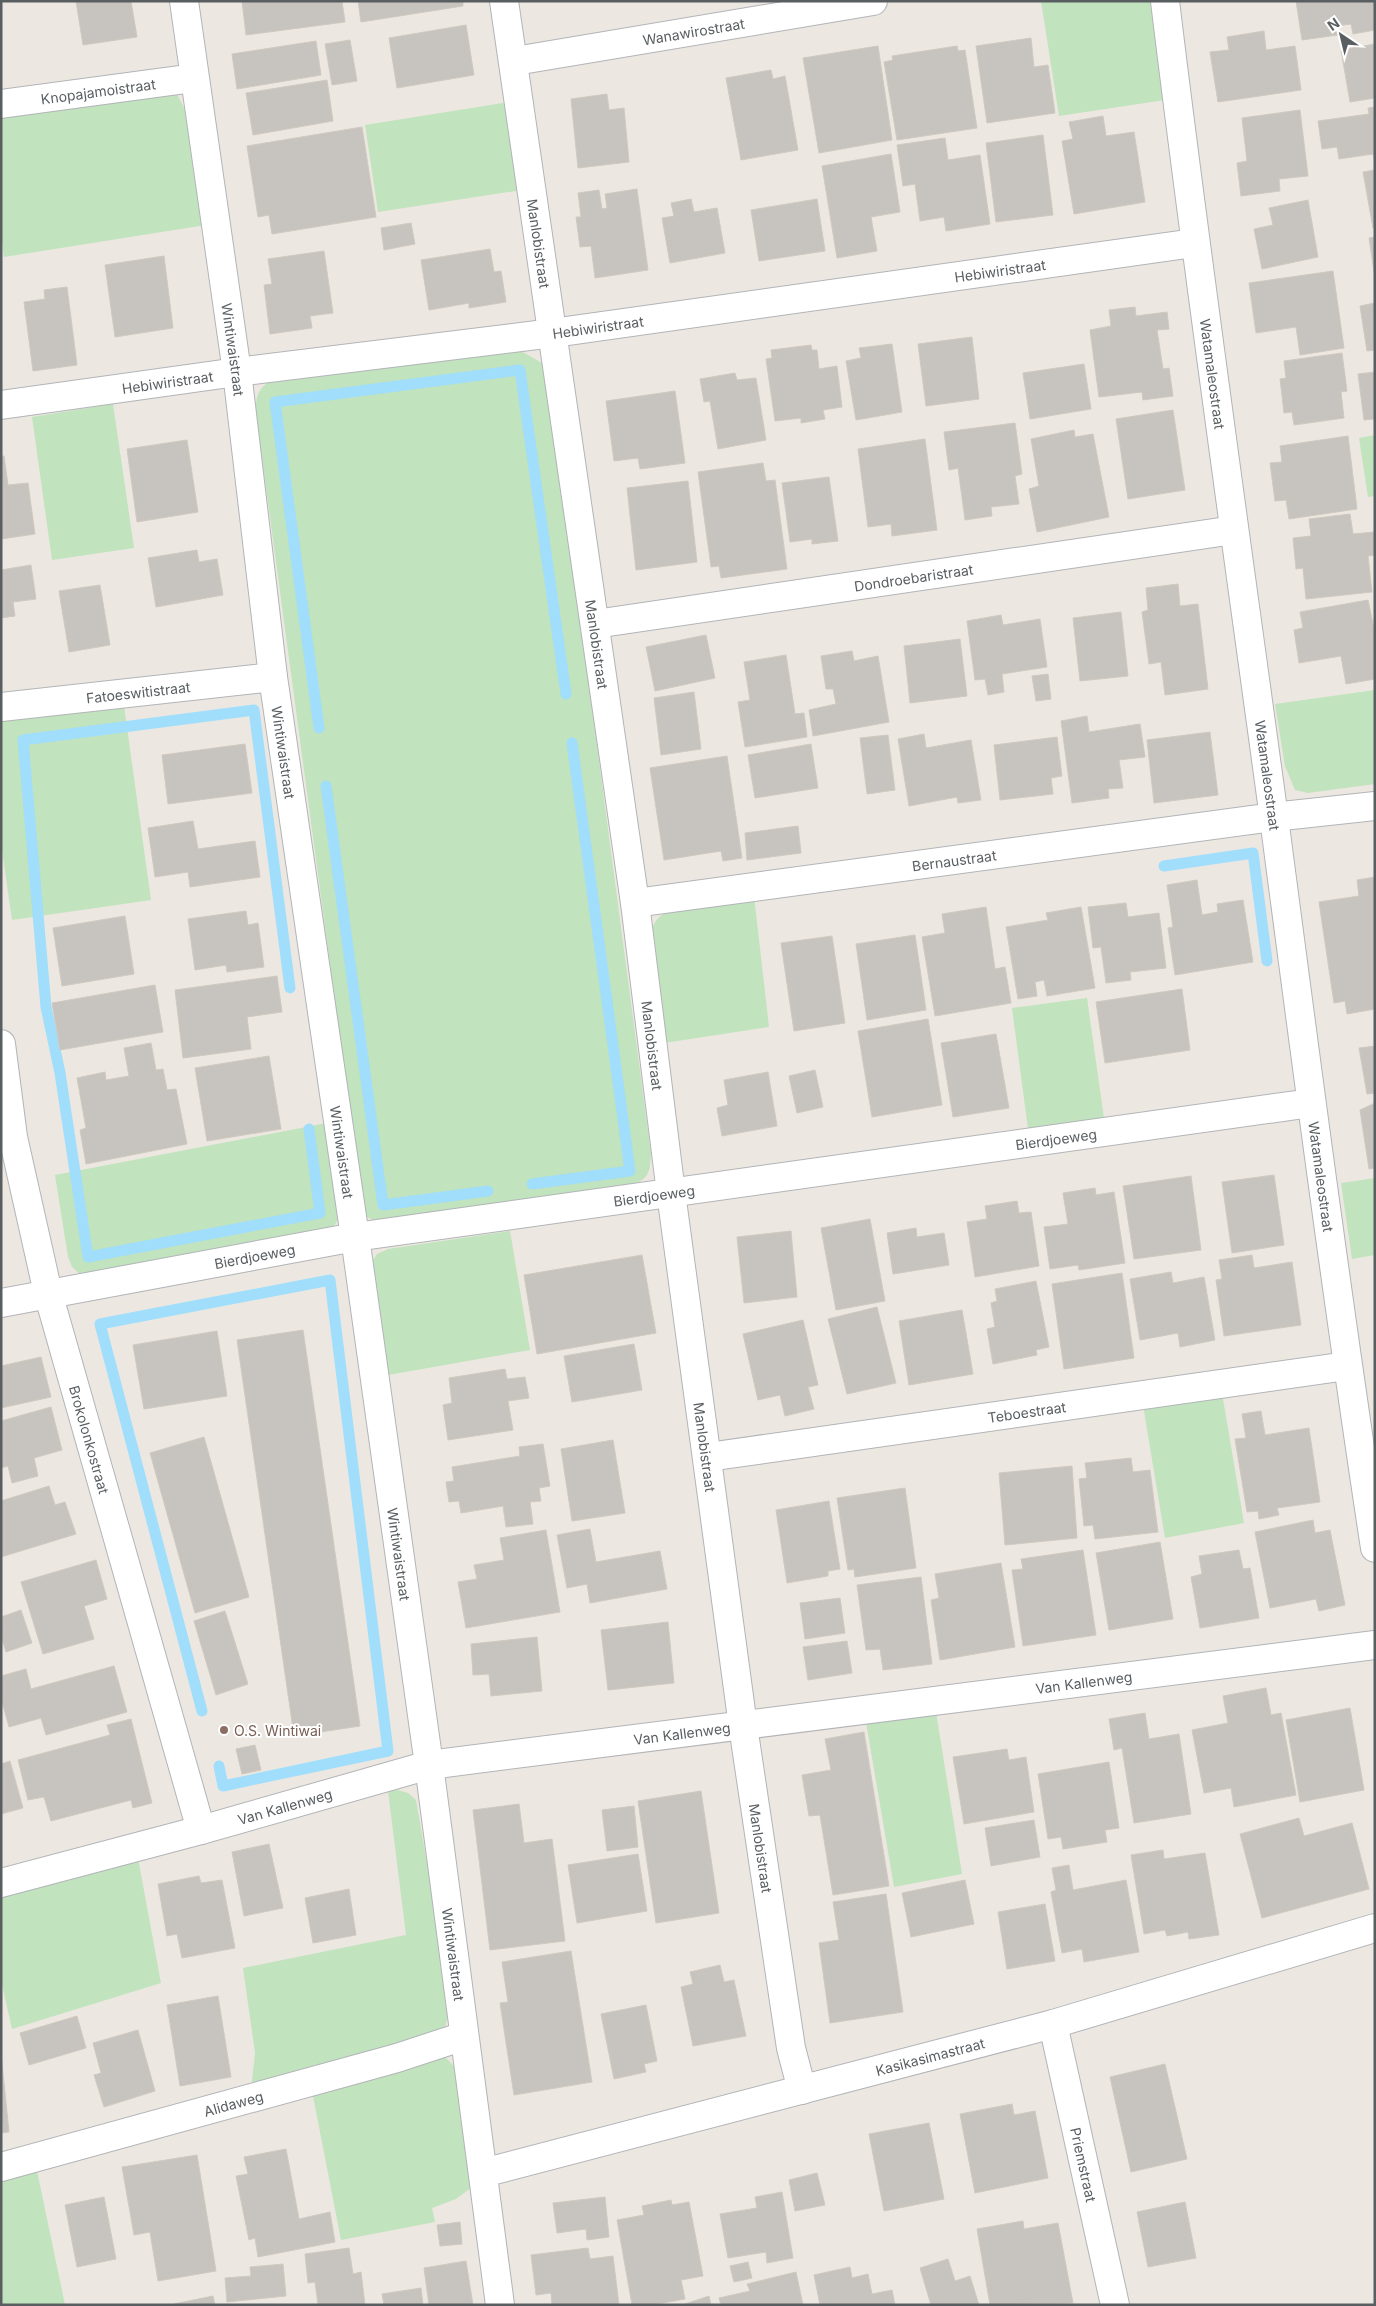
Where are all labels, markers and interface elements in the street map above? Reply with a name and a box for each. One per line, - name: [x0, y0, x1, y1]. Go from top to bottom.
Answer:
- north arrow: [1316, 10, 1366, 60]
- street label: Wanawirostraat: [641, 14, 746, 48]
- text: N: [1324, 14, 1343, 34]
- street label: Knopajamoistraat: [40, 75, 157, 107]
- street label: Manlobistraat: [524, 198, 554, 290]
- street label: Hebiwiristraat: [953, 255, 1047, 285]
- street label: Wintiwaistraat: [219, 302, 248, 397]
- street label: Hebiwiristraat: [551, 312, 645, 342]
- street label: Watamaleostraat: [1197, 318, 1229, 431]
- street label: Hebiwiristraat: [121, 367, 214, 397]
- street label: Dondroebaristraat: [853, 560, 975, 594]
- street label: Manlobistraat: [583, 598, 612, 691]
- street label: Fatoeswitistraat: [85, 678, 192, 706]
- street label: Wintiwaistraat: [269, 705, 299, 800]
- street label: Watamaleostraat: [1252, 719, 1284, 832]
- street label: Bernaustraat: [911, 846, 998, 874]
- street label: Manlobistraat: [639, 1000, 667, 1092]
- street label: Wintiwaistraat: [327, 1104, 358, 1200]
- street label: Watamaleostraat: [1306, 1120, 1338, 1233]
- street label: Bierdjoeweg: [1014, 1125, 1098, 1153]
- street label: Bierdjoeweg: [612, 1181, 696, 1209]
- street label: Bierdjoeweg: [213, 1240, 297, 1272]
- street label: Brokolonkostraat: [66, 1383, 113, 1496]
- street label: Teboestraat: [987, 1398, 1067, 1426]
- street label: Manlobistraat: [691, 1401, 720, 1493]
- street label: Wintiwaistraat: [385, 1506, 414, 1602]
- street label: Van Kallenweg: [1034, 1667, 1133, 1697]
- street label: Van Kallenweg: [633, 1718, 731, 1747]
- place label: O.S. Wintiwai: [234, 1722, 321, 1739]
- marker: O.S. Wintiwai: [218, 1724, 230, 1736]
- street label: Van Kallenweg: [236, 1785, 334, 1828]
- street label: Manlobistraat: [746, 1802, 776, 1894]
- street label: Wintiwaistraat: [439, 1907, 468, 2002]
- street label: Kasikasimastraat: [874, 2034, 987, 2079]
- street label: Alidaweg: [202, 2087, 265, 2119]
- street label: Priemstraat: [1068, 2126, 1101, 2204]

